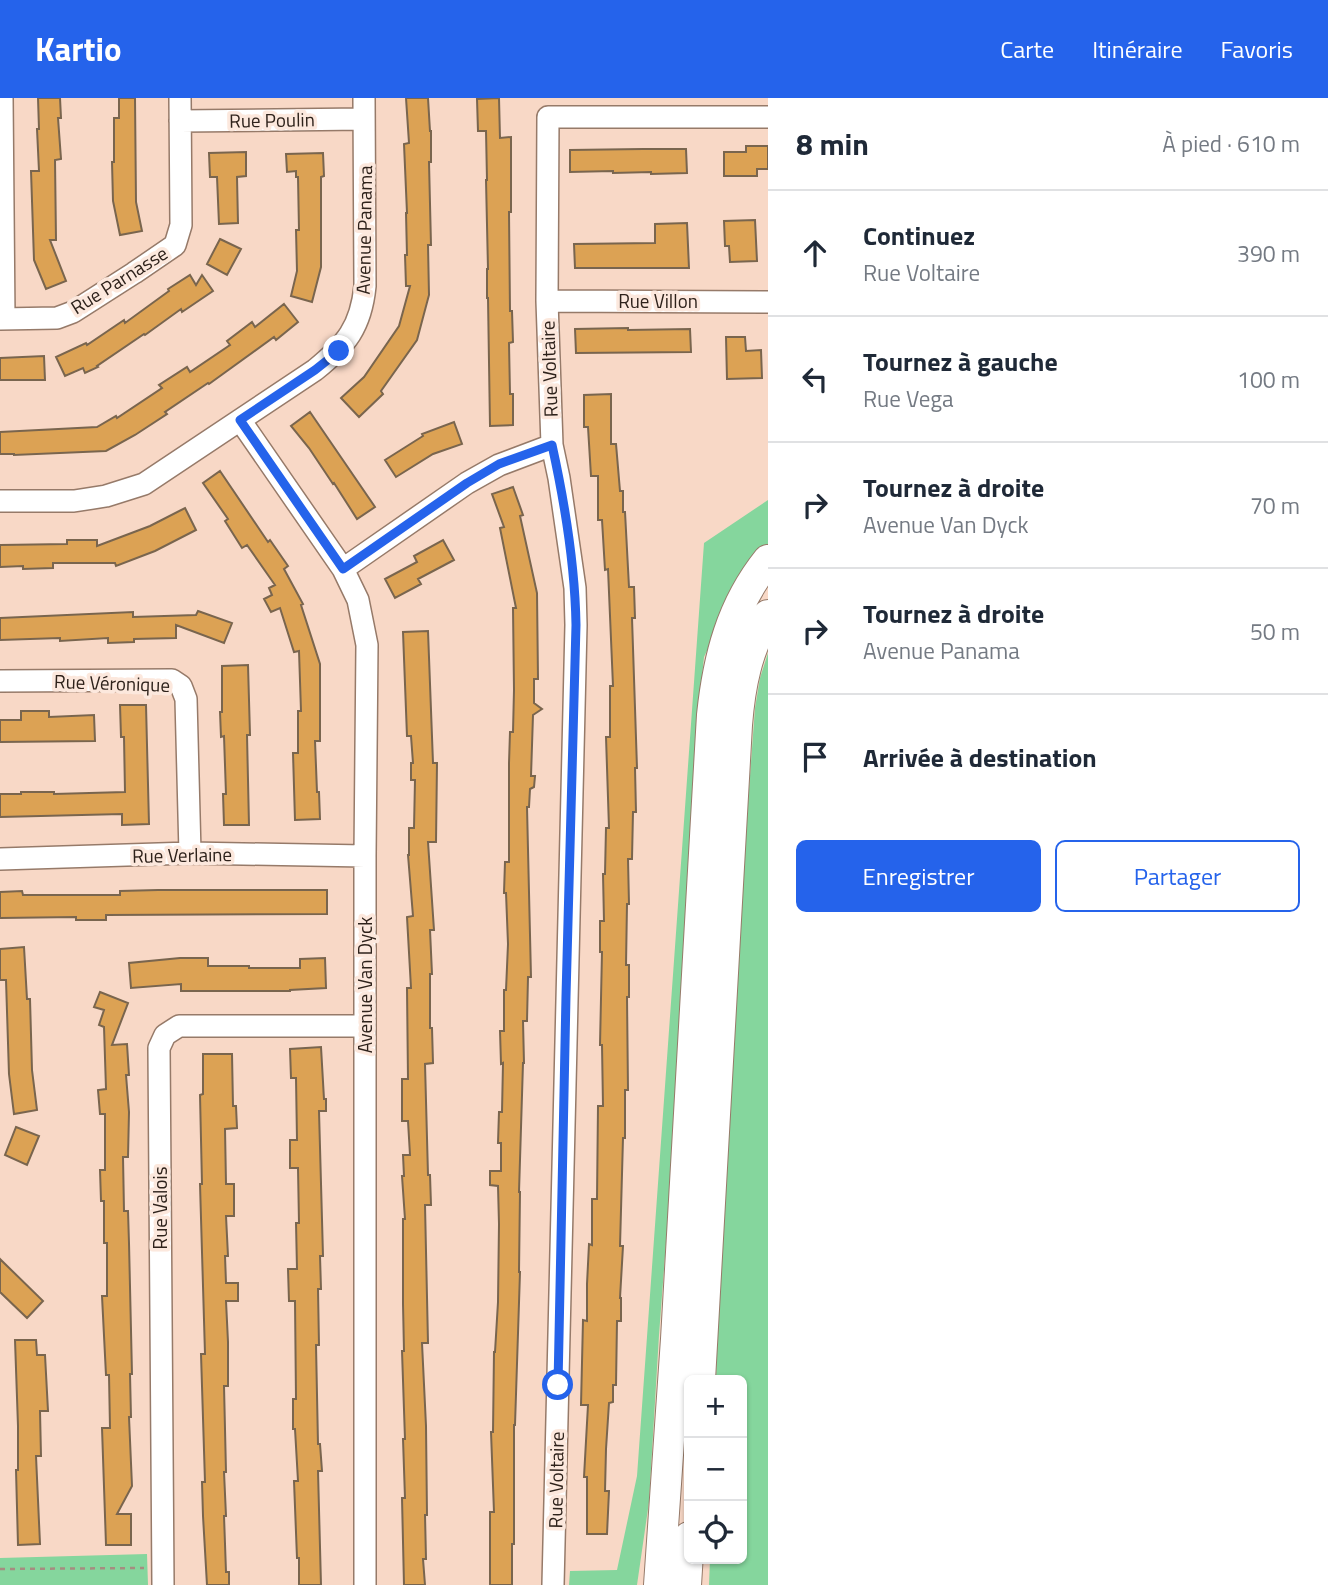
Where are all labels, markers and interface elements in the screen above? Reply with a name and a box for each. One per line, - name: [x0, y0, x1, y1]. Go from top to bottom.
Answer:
- text: Kartio: [35, 24, 122, 74]
- text: Carte: [1000, 31, 1054, 67]
- text: Itinéraire: [1092, 31, 1183, 67]
- text: Favoris: [1221, 31, 1293, 67]
- street label: Rue Poulin: [229, 104, 315, 135]
- text: 8 min: [796, 121, 869, 167]
- text: À pied · 610 m: [1162, 126, 1300, 161]
- street label: Avenue Panama: [348, 165, 379, 295]
- text: Continuez: [863, 216, 975, 255]
- icon: ahead: [796, 234, 834, 272]
- text: 390 m: [1237, 236, 1300, 271]
- street label: Rue Parnasse: [65, 238, 173, 321]
- text: Rue Voltaire: [863, 255, 980, 290]
- street label: Rue Villon: [618, 286, 698, 315]
- street label: Rue Voltaire: [532, 320, 565, 418]
- route end: [323, 335, 354, 366]
- text: Tournez à gauche: [863, 342, 1058, 381]
- icon: left: [796, 360, 834, 398]
- text: 100 m: [1237, 362, 1300, 397]
- text: Rue Vega: [863, 381, 954, 416]
- text: Tournez à droite: [863, 468, 1044, 507]
- icon: right: [796, 486, 834, 524]
- text: 70 m: [1250, 488, 1300, 523]
- text: Avenue Van Dyck: [863, 507, 1029, 542]
- text: Tournez à droite: [863, 594, 1044, 633]
- icon: right: [796, 612, 834, 650]
- text: 50 m: [1250, 614, 1300, 649]
- text: Avenue Panama: [863, 633, 1020, 668]
- street label: Rue Véronique: [54, 666, 170, 699]
- icon: arrive: [796, 738, 834, 776]
- text: Arrivée à destination: [863, 738, 1097, 777]
- street label: Rue Verlaine: [132, 839, 232, 870]
- button: Enregistrer: [796, 840, 1041, 912]
- button: Partager: [1055, 840, 1300, 912]
- street label: Avenue Van Dyck: [350, 917, 379, 1053]
- street label: Rue Valois: [145, 1166, 174, 1250]
- route start: [542, 1369, 573, 1400]
- map controls: [684, 1375, 747, 1564]
- button: +: [684, 1375, 747, 1438]
- street label: Rue Voltaire: [540, 1431, 571, 1529]
- button: −: [684, 1438, 747, 1501]
- button: locate: [684, 1501, 747, 1564]

